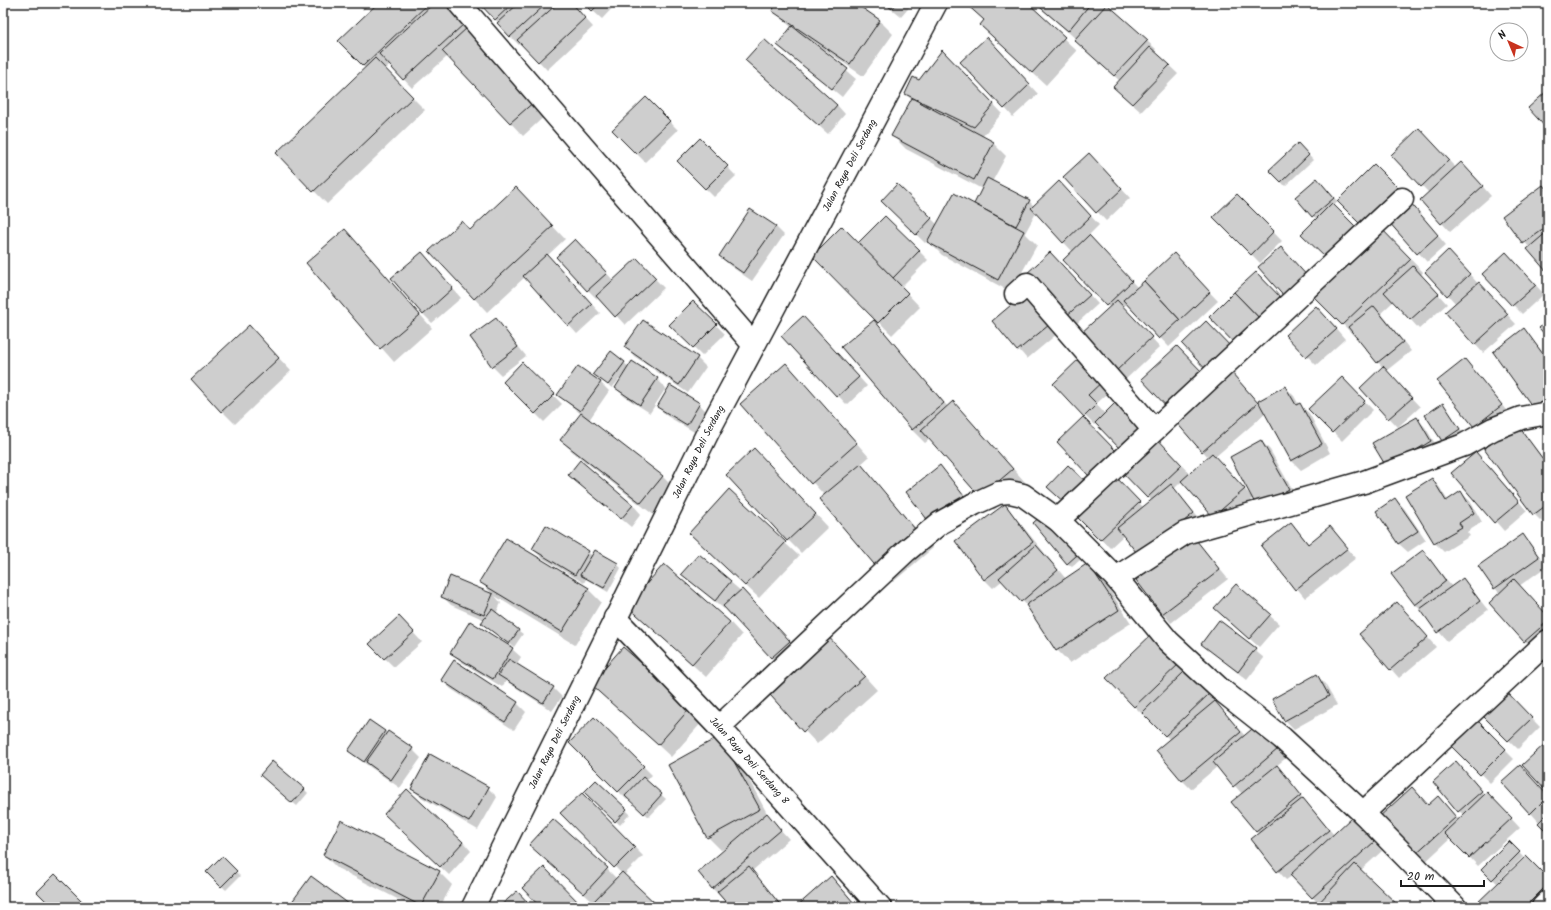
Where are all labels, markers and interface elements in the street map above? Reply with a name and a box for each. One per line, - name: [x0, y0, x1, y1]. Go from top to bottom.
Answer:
- north arrow: [1489, 22, 1529, 62]
- text: N: [1494, 27, 1512, 44]
- street label: Jalan Raya Deli Serdang: [819, 116, 881, 214]
- street label: Jalan Raya Deli Serdang: [668, 402, 729, 501]
- street label: Jalan Raya Deli Serdang: [525, 692, 585, 792]
- street label: Jalan Raya Deli Serdang 8: [706, 714, 793, 809]
- scale bar: [1401, 862, 1484, 888]
- text: 20 m: [1407, 867, 1435, 886]

